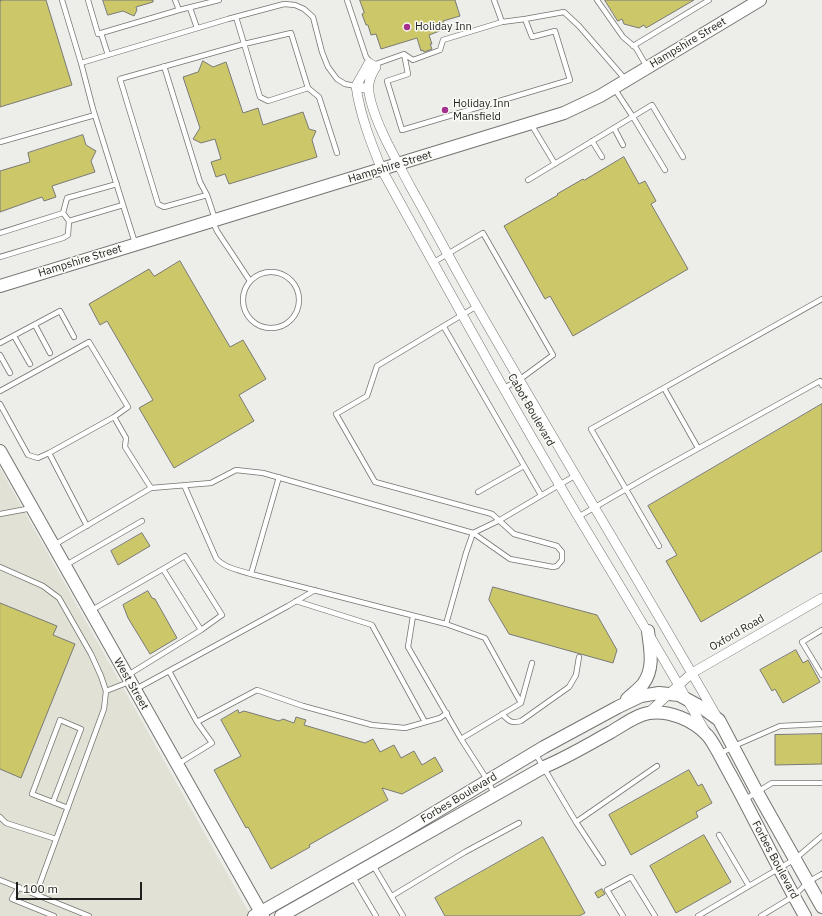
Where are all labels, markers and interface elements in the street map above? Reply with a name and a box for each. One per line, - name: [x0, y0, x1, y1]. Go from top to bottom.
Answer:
- street label: Hampshire Street: [647, 15, 729, 71]
- place label: Holiday Inn: [415, 20, 472, 34]
- marker: Holiday Inn: [402, 22, 412, 32]
- place label: Holiday Inn Mansfield: [453, 97, 510, 123]
- marker: Holiday Inn Mansfield: [440, 105, 450, 115]
- street label: Hampshire Street: [347, 148, 433, 186]
- street label: Hampshire Street: [37, 242, 123, 280]
- street label: Cabot Boulevard: [505, 371, 557, 449]
- street label: Oxford Road: [707, 612, 767, 654]
- street label: West Street: [111, 656, 151, 712]
- street label: Forbes Boulevard: [419, 770, 499, 826]
- street label: Forbes Boulevard: [749, 819, 801, 901]
- scale bar: [18, 874, 144, 900]
- text: 100 m: [23, 881, 58, 896]

